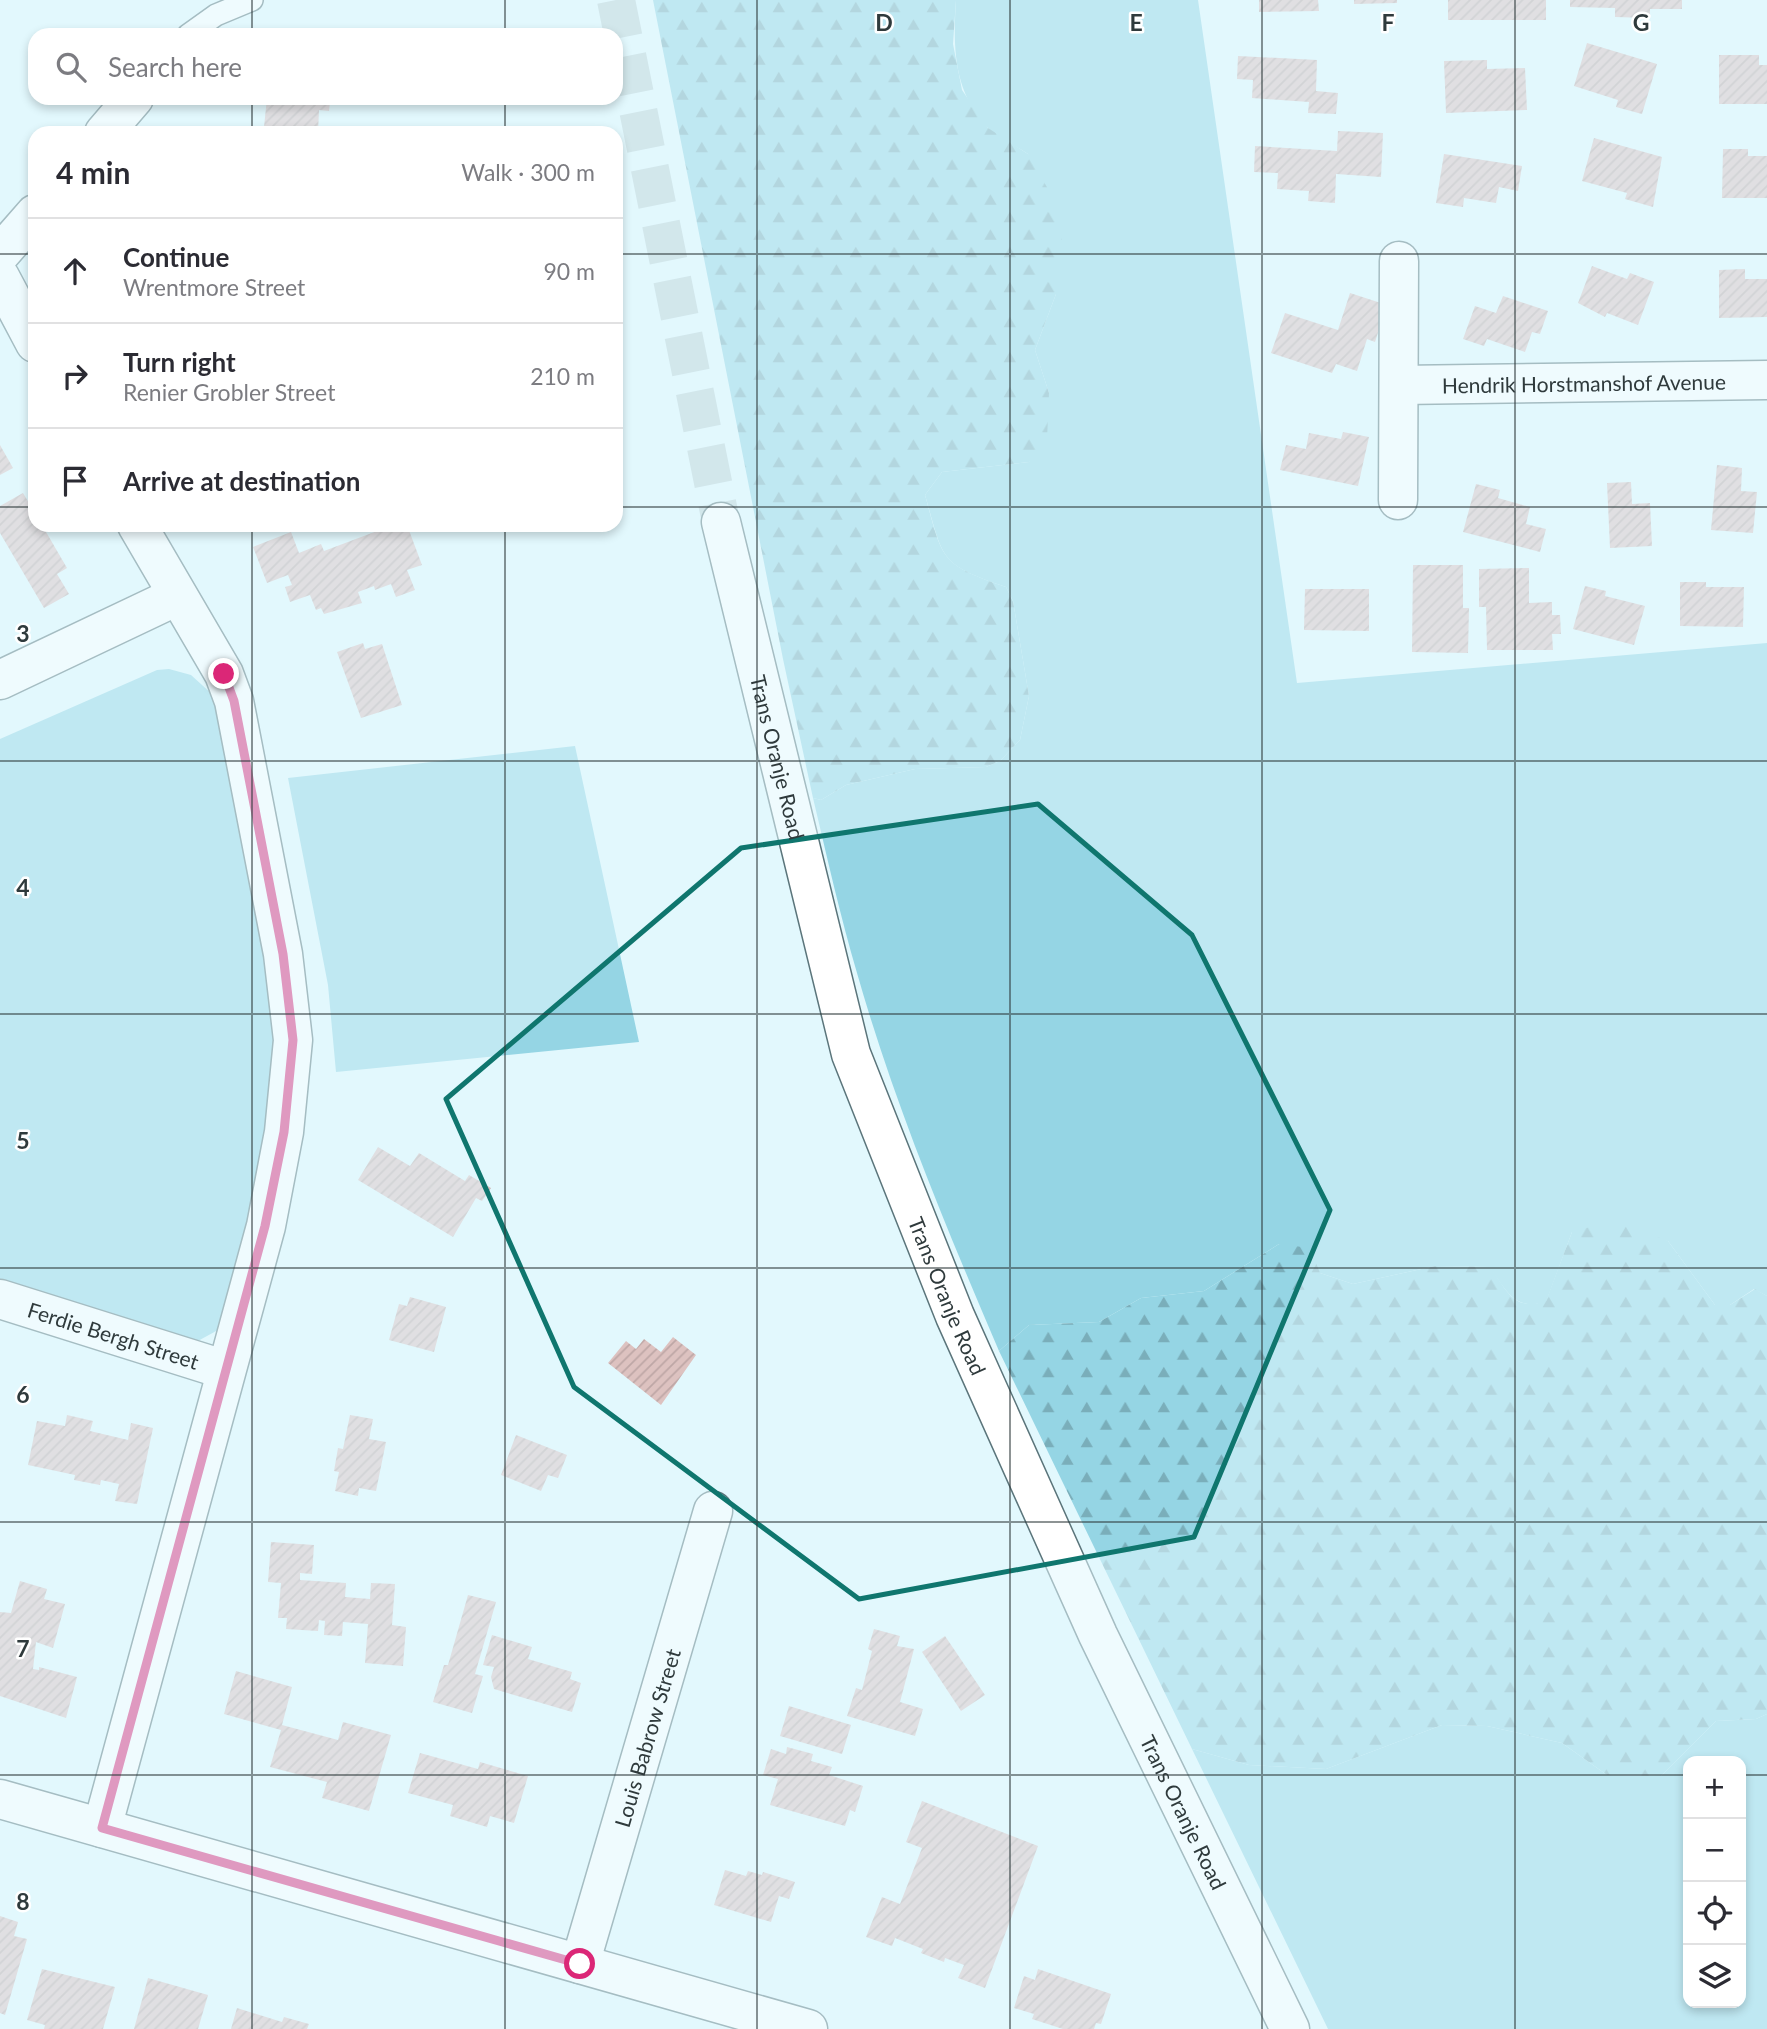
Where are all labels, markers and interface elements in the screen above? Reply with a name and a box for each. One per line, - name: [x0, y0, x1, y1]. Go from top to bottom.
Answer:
- text: D: [875, 8, 893, 36]
- text: E: [1129, 8, 1143, 36]
- text: F: [1381, 8, 1395, 36]
- text: G: [1633, 8, 1649, 36]
- search box: [28, 28, 623, 105]
- icon: search: [52, 48, 90, 86]
- text: Search here: [108, 51, 242, 83]
- text: 4 min: [56, 154, 130, 190]
- text: Walk · 300 m: [461, 158, 595, 186]
- text: Continue: [123, 241, 229, 273]
- icon: ahead: [56, 252, 94, 290]
- text: 90 m: [544, 257, 595, 285]
- text: Wrentmore Street: [123, 273, 305, 301]
- text: Turn right: [123, 346, 236, 378]
- icon: right: [56, 357, 94, 395]
- text: 210 m: [530, 362, 595, 390]
- street label: Hendrik Horstmanshof Avenue: [1442, 368, 1726, 397]
- text: Renier Grobler Street: [123, 378, 335, 406]
- icon: arrive: [56, 462, 94, 500]
- text: Arrive at destination: [123, 465, 360, 497]
- text: 3: [16, 619, 30, 647]
- route end: [208, 658, 239, 689]
- street label: Trans Oranje Road: [746, 672, 811, 842]
- text: 4: [16, 873, 30, 901]
- text: 5: [16, 1126, 30, 1154]
- street label: Trans Oranje Road: [904, 1213, 992, 1378]
- street label: Ferdie Bergh Street: [25, 1296, 203, 1373]
- text: 6: [16, 1380, 30, 1408]
- text: 7: [16, 1634, 30, 1662]
- street label: Louis Babrow Street: [608, 1645, 685, 1830]
- street label: Trans Oranje Road: [1136, 1731, 1232, 1893]
- map controls: [1683, 1756, 1746, 2008]
- button: +: [1683, 1756, 1746, 1819]
- button: −: [1683, 1819, 1746, 1882]
- button: locate: [1683, 1882, 1746, 1945]
- text: 8: [16, 1887, 30, 1915]
- button: layers: [1683, 1945, 1746, 2008]
- route start: [564, 1948, 595, 1979]

